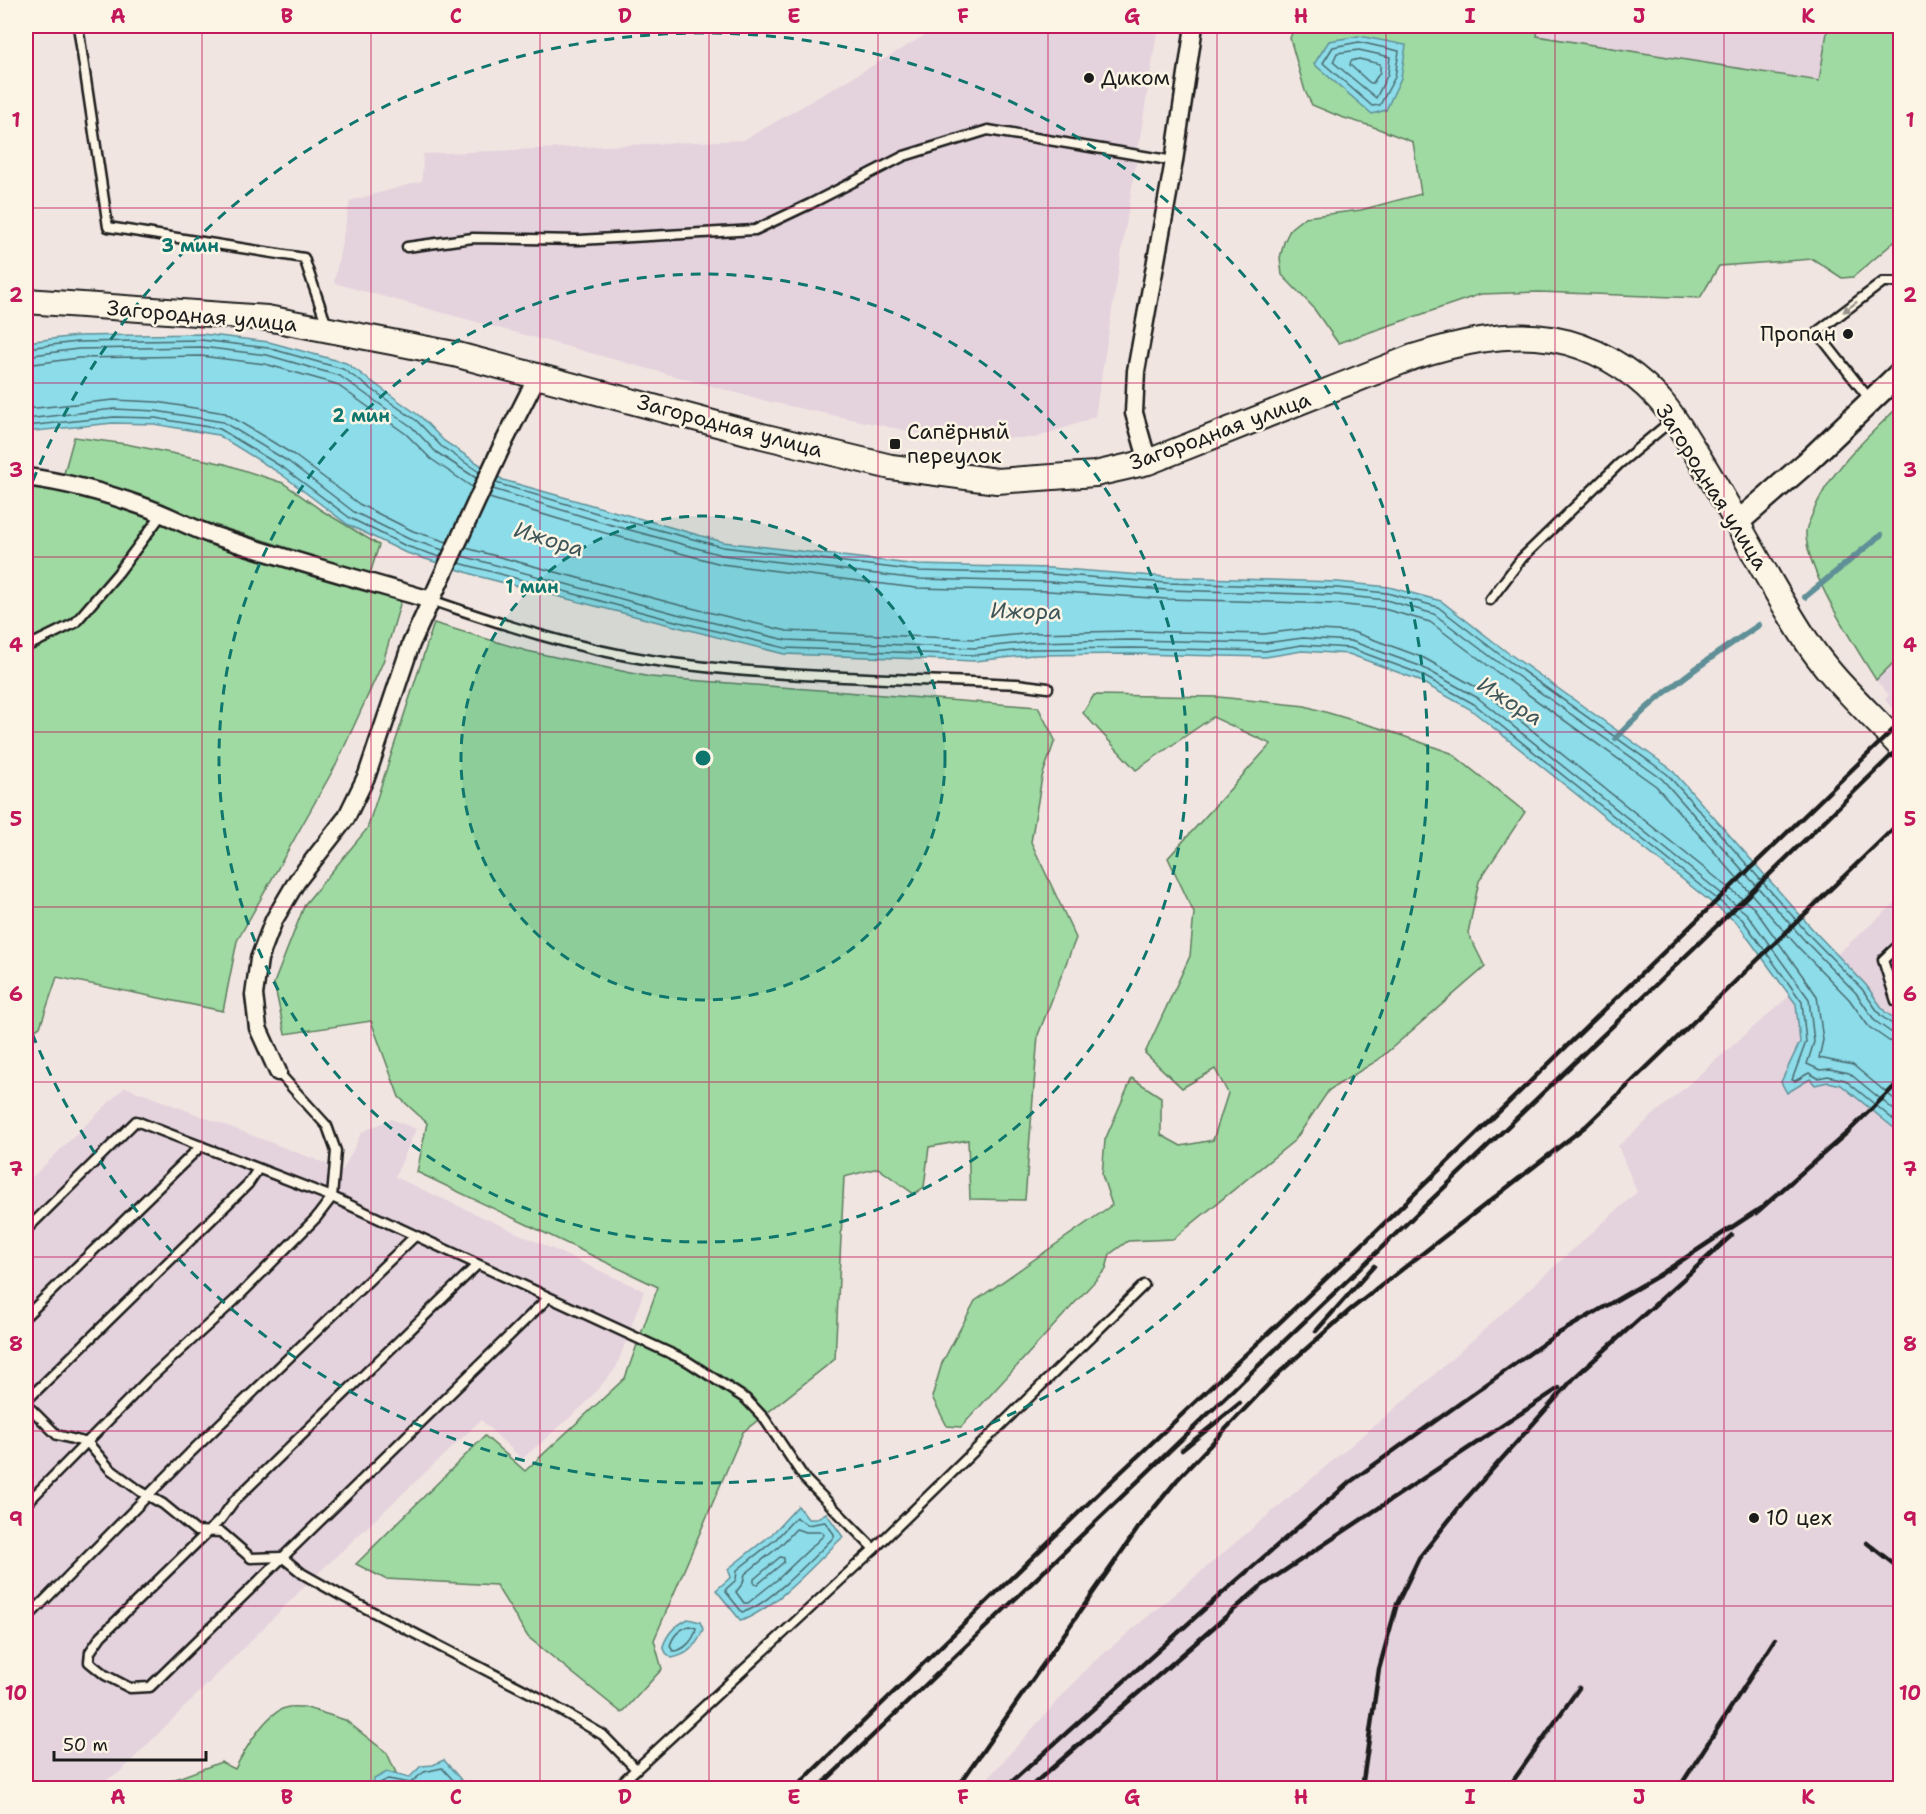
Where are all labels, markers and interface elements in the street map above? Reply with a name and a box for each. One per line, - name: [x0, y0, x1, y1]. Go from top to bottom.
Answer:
- text: A: [110, 3, 126, 29]
- text: B: [281, 3, 293, 29]
- text: C: [450, 3, 462, 29]
- text: D: [618, 3, 632, 29]
- text: E: [787, 3, 801, 29]
- text: F: [957, 3, 969, 29]
- text: G: [1124, 3, 1140, 29]
- text: H: [1294, 3, 1308, 29]
- text: I: [1464, 3, 1476, 29]
- text: J: [1633, 3, 1646, 29]
- text: K: [1801, 3, 1815, 29]
- place label: Диком: [1101, 64, 1170, 92]
- marker: Диком: [1082, 71, 1096, 85]
- text: 1: [11, 107, 21, 133]
- text: 1: [1905, 107, 1915, 133]
- text: 3 мин: [161, 234, 219, 258]
- text: 2: [9, 282, 23, 308]
- text: 2: [1903, 282, 1917, 308]
- street label: Загородная улица: [106, 294, 298, 338]
- one-way arrow: [1843, 300, 1858, 312]
- place label: Пропан: [1760, 320, 1836, 348]
- marker: Пропан: [1841, 327, 1855, 341]
- street label: Загородная улица: [1125, 385, 1315, 477]
- street label: Загородная улица: [634, 388, 826, 464]
- street label: Загородная улица: [1650, 399, 1774, 575]
- text: 2 мин: [332, 404, 390, 428]
- place label: Сапёрный переулок: [907, 418, 1010, 470]
- marker: Сапёрный переулок: [888, 437, 902, 451]
- text: 3: [9, 457, 23, 483]
- text: 3: [1903, 457, 1917, 483]
- water label: Ижора: [510, 515, 588, 563]
- text: 1 мин: [505, 575, 559, 599]
- water label: Ижора: [990, 596, 1062, 626]
- text: 4: [9, 632, 23, 658]
- text: 4: [1903, 632, 1917, 658]
- water label: Ижора: [1472, 670, 1548, 732]
- centre of rings: [693, 748, 713, 768]
- text: 5: [10, 806, 22, 832]
- text: 5: [1904, 806, 1916, 832]
- text: 6: [9, 981, 23, 1007]
- text: 6: [1903, 981, 1917, 1007]
- text: 7: [9, 1156, 23, 1182]
- text: 7: [1903, 1156, 1917, 1182]
- text: 8: [9, 1331, 23, 1357]
- text: 8: [1903, 1331, 1917, 1357]
- place label: 10 цех: [1766, 1504, 1832, 1532]
- text: 9: [9, 1506, 23, 1532]
- text: 9: [1903, 1506, 1917, 1532]
- marker: 10 цех: [1747, 1511, 1761, 1525]
- text: 10: [5, 1680, 27, 1706]
- text: 10: [1899, 1680, 1921, 1706]
- scale bar: [54, 1724, 206, 1762]
- text: 50 m: [63, 1733, 108, 1757]
- text: A: [110, 1784, 126, 1810]
- text: B: [281, 1784, 293, 1810]
- text: C: [450, 1784, 462, 1810]
- text: D: [618, 1784, 632, 1810]
- text: E: [787, 1784, 801, 1810]
- text: F: [957, 1784, 969, 1810]
- text: G: [1124, 1784, 1140, 1810]
- text: H: [1294, 1784, 1308, 1810]
- text: I: [1464, 1784, 1476, 1810]
- text: J: [1633, 1784, 1646, 1810]
- text: K: [1801, 1784, 1815, 1810]

